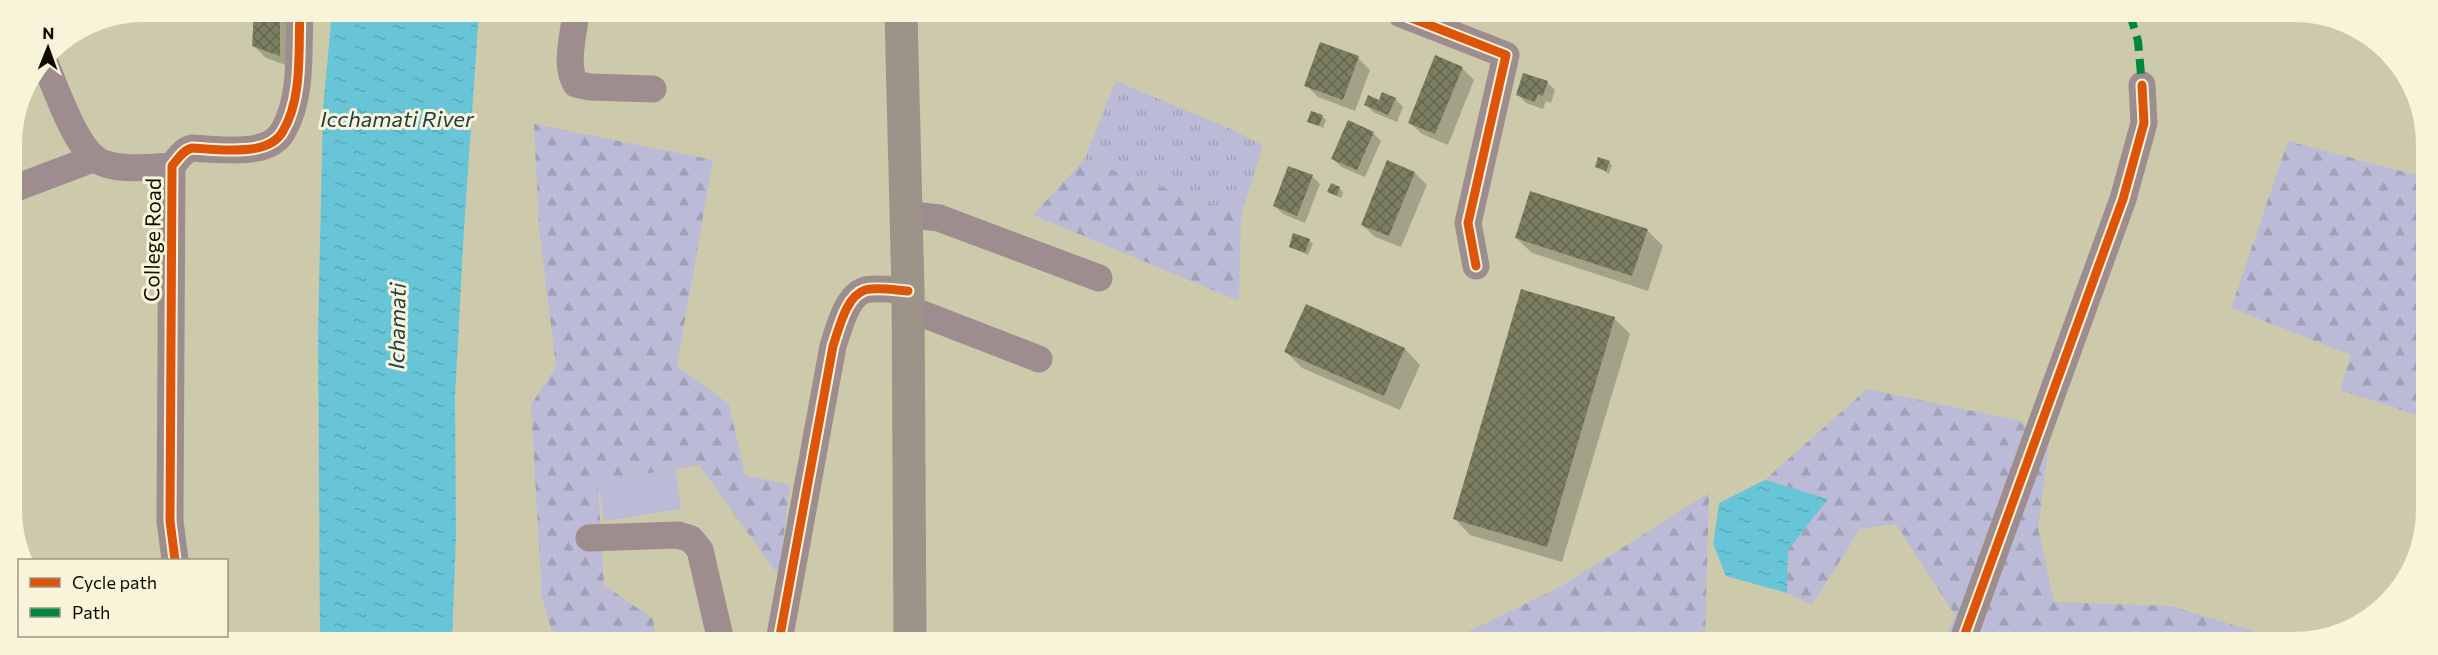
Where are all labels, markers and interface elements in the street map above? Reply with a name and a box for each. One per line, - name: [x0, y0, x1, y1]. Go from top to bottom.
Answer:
- north arrow: [18, 18, 78, 78]
- text: N: [42, 23, 54, 42]
- water label: Icchamati River: [320, 105, 475, 132]
- street label: College Road: [138, 178, 165, 302]
- water label: Ichamati: [382, 281, 411, 369]
- legend: [18, 559, 228, 637]
- text: Cycle path: [72, 571, 157, 593]
- text: Path: [72, 601, 110, 623]

